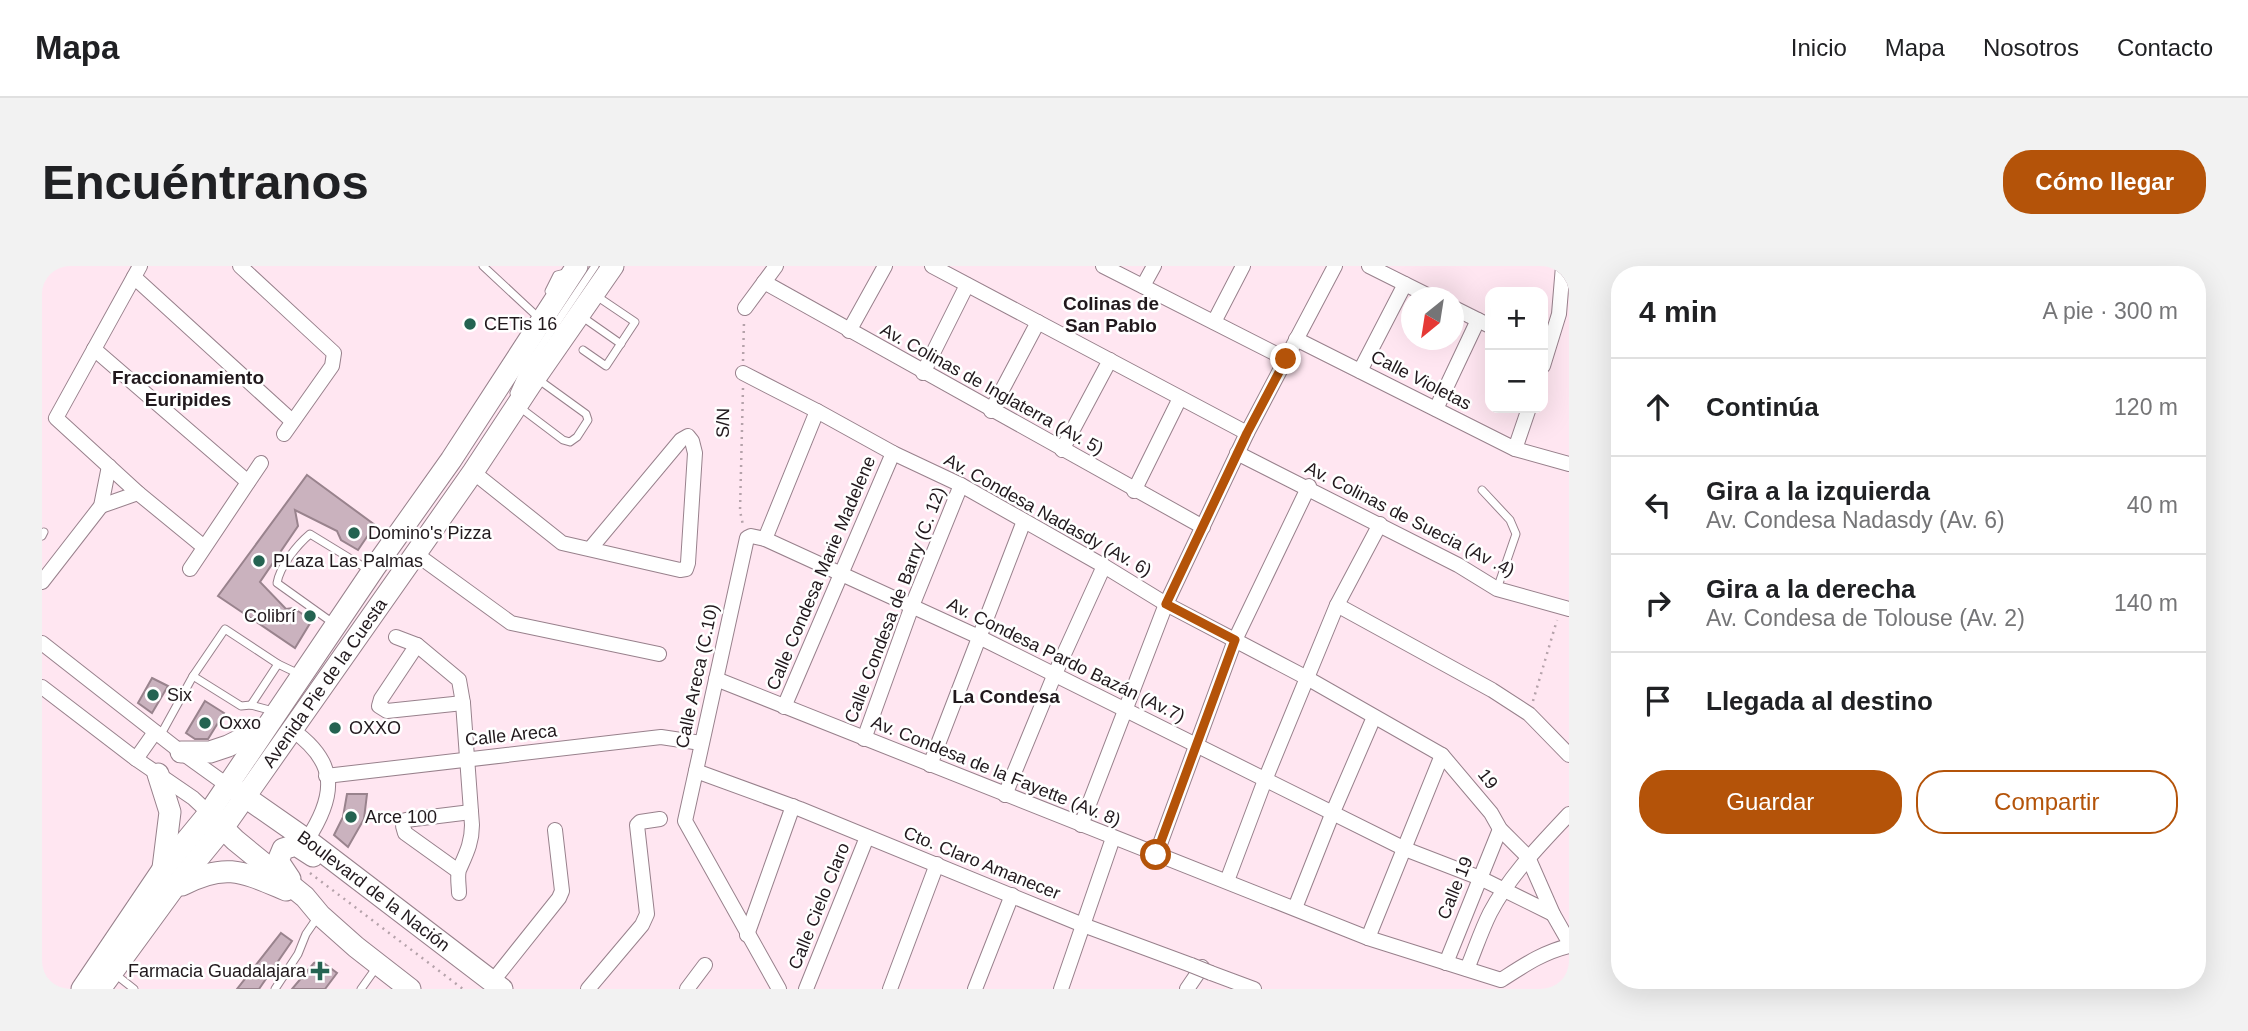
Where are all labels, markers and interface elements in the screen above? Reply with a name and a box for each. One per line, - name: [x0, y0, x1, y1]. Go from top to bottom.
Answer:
- text: Mapa: [35, 29, 119, 66]
- text: Inicio: [1791, 34, 1847, 61]
- text: Mapa: [1885, 34, 1945, 61]
- text: Nosotros: [1983, 34, 2079, 61]
- text: Contacto: [2117, 34, 2213, 61]
- button: Cómo llegar: [2003, 150, 2206, 214]
- text: Encuéntranos: [42, 155, 369, 209]
- north arrow: [1401, 287, 1464, 350]
- map controls: [1485, 287, 1548, 413]
- button: +: [1485, 287, 1548, 350]
- district label: Colinas de San Pablo: [1063, 293, 1159, 336]
- text: 4 min: [1639, 295, 1717, 328]
- text: A pie · 300 m: [2042, 298, 2178, 324]
- place label: CETis 16: [484, 314, 557, 334]
- marker: CETis 16: [462, 316, 478, 332]
- street label: Av. Colinas de Inglaterra (Av. 5): [877, 319, 1107, 459]
- route end: [1270, 343, 1301, 374]
- street label: Calle Violetas: [1368, 346, 1474, 414]
- button: −: [1485, 350, 1548, 413]
- district label: Fraccionamiento Euripides: [112, 367, 264, 410]
- icon: ahead: [1639, 388, 1677, 426]
- text: Continúa: [1706, 392, 1819, 422]
- text: 120 m: [2114, 394, 2178, 420]
- street label: S/N: [713, 408, 733, 438]
- street label: Av. Condesa Nadasdy (Av. 6): [941, 450, 1155, 580]
- street label: Calle Condesa Marie Madelene: [763, 453, 879, 693]
- street label: Av. Colinas de Suecia (Av .4): [1302, 457, 1518, 581]
- text: Gira a la izquierda: [1706, 476, 1930, 506]
- street label: Calle Condesa de Barry (C. 12): [841, 484, 949, 726]
- icon: left: [1639, 486, 1677, 524]
- text: 40 m: [2127, 492, 2178, 518]
- text: Av. Condesa Nadasdy (Av. 6): [1706, 507, 2005, 533]
- place label: Domino's Pizza: [368, 523, 492, 543]
- marker: Domino's Pizza: [346, 525, 362, 541]
- place label: PLaza Las Palmas: [273, 551, 423, 571]
- marker: PLaza Las Palmas: [251, 553, 267, 569]
- text: Gira a la derecha: [1706, 574, 1916, 604]
- icon: right: [1639, 584, 1677, 622]
- text: 140 m: [2114, 590, 2178, 616]
- street label: Avenida Pie de la Cuesta: [259, 594, 392, 771]
- street label: Av. Condesa Pardo Bazán (Av.7): [944, 594, 1188, 726]
- street label: Calle Areca (C.10): [672, 602, 722, 750]
- text: Av. Condesa de Tolouse (Av. 2): [1706, 605, 2025, 631]
- place label: Colibrí: [244, 606, 296, 626]
- marker: Colibrí: [302, 608, 318, 624]
- icon: arrive: [1639, 682, 1677, 720]
- place label: Six: [167, 685, 192, 705]
- district label: La Condesa: [952, 686, 1060, 707]
- text: Llegada al destino: [1706, 686, 1933, 716]
- marker: Six: [145, 687, 161, 703]
- street label: Av. Condesa de la Fayette (Av. 8): [869, 712, 1123, 830]
- place label: Oxxo: [219, 713, 261, 733]
- marker: Oxxo: [197, 715, 213, 731]
- place label: OXXO: [349, 718, 401, 738]
- marker: OXXO: [327, 720, 343, 736]
- street label: Calle Areca: [464, 720, 559, 750]
- street label: 19: [1474, 765, 1502, 793]
- button: Guardar: [1639, 770, 1902, 834]
- button: Compartir: [1916, 770, 2178, 834]
- place label: Arce 100: [365, 807, 437, 827]
- marker: Arce 100: [343, 809, 359, 825]
- street label: Cto. Claro Amanecer: [901, 822, 1063, 904]
- street label: Boulevard de la Nación: [294, 827, 454, 955]
- route start: [1140, 839, 1171, 870]
- street label: Calle Cielo Claro: [784, 840, 854, 972]
- street label: Calle 19: [1433, 854, 1477, 922]
- place label: Farmacia Guadalajara: [128, 961, 307, 981]
- marker: Farmacia Guadalajara: [312, 963, 328, 979]

